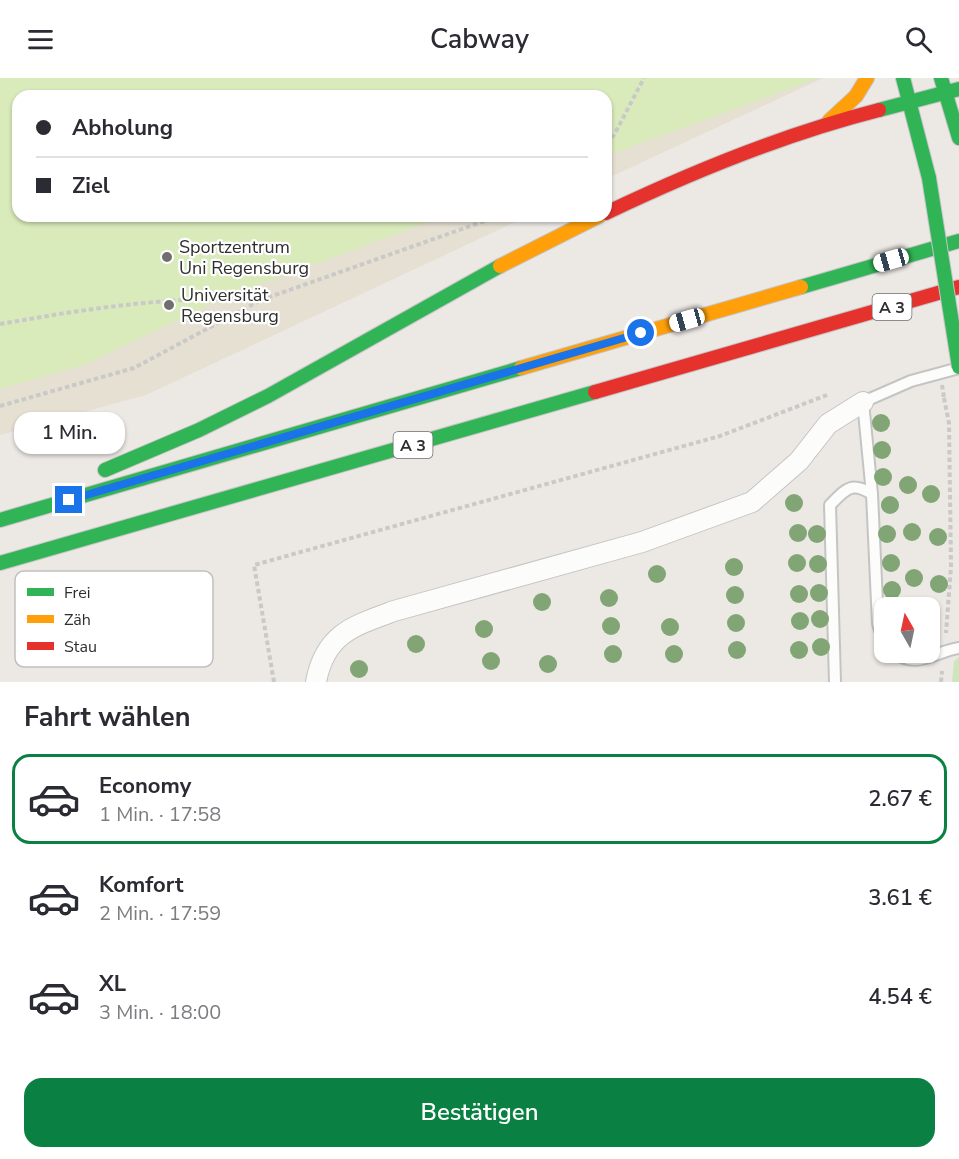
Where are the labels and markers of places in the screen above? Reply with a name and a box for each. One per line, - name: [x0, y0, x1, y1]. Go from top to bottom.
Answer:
- place label: Sportzentrum Uni Regensburg: [179, 235, 309, 280]
- marker: Sportzentrum Uni Regensburg: [160, 250, 174, 264]
- place label: Universität Regensburg: [181, 283, 279, 328]
- marker: Universität Regensburg: [162, 298, 176, 312]

